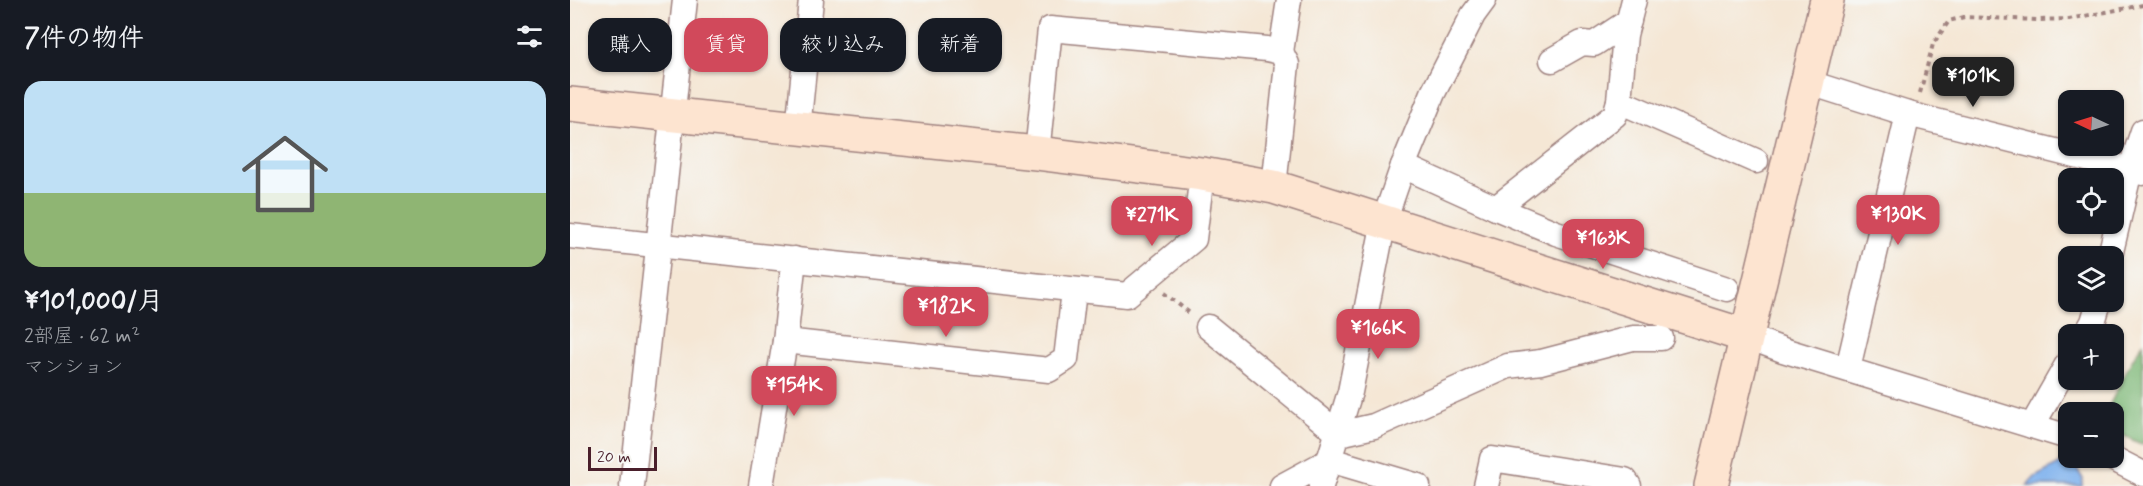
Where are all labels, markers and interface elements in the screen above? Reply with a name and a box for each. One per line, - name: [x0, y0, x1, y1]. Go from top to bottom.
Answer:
- chip: 購入: [588, 18, 672, 72]
- chip: 賃貸: [684, 18, 768, 72]
- chip: 絞り込み: [780, 18, 906, 72]
- chip: 新着: [918, 18, 1002, 72]
- icon: filters: [513, 20, 546, 53]
- text: 7件の物件: [24, 22, 144, 56]
- pin: ¥101K: [1931, 57, 2015, 108]
- text: ¥101K: [1946, 63, 2000, 90]
- north arrow: [2058, 90, 2124, 156]
- map controls: [2058, 90, 2124, 468]
- icon: home: [231, 120, 339, 228]
- button: locate: [2058, 168, 2124, 234]
- pin: ¥130K: [1856, 195, 1940, 246]
- pin: ¥271K: [1110, 196, 1194, 247]
- text: ¥130K: [1870, 201, 1926, 228]
- text: ¥271K: [1125, 202, 1179, 229]
- pin: ¥163K: [1561, 219, 1645, 270]
- text: ¥163K: [1576, 225, 1630, 252]
- button: layers: [2058, 246, 2124, 312]
- text: ¥101,000/月: [24, 285, 164, 319]
- pin: ¥182K: [904, 287, 988, 338]
- text: ¥182K: [917, 293, 975, 320]
- pin: ¥166K: [1336, 309, 1420, 360]
- text: ¥166K: [1350, 315, 1406, 342]
- text: 2部屋 · 62 m²: [24, 323, 140, 350]
- button: +: [2058, 324, 2124, 390]
- text: マンション: [24, 354, 123, 381]
- pin: ¥154K: [752, 366, 836, 417]
- text: ¥154K: [765, 372, 823, 399]
- button: −: [2058, 402, 2124, 468]
- scale bar: [588, 444, 657, 472]
- text: 20 m: [597, 447, 631, 468]

